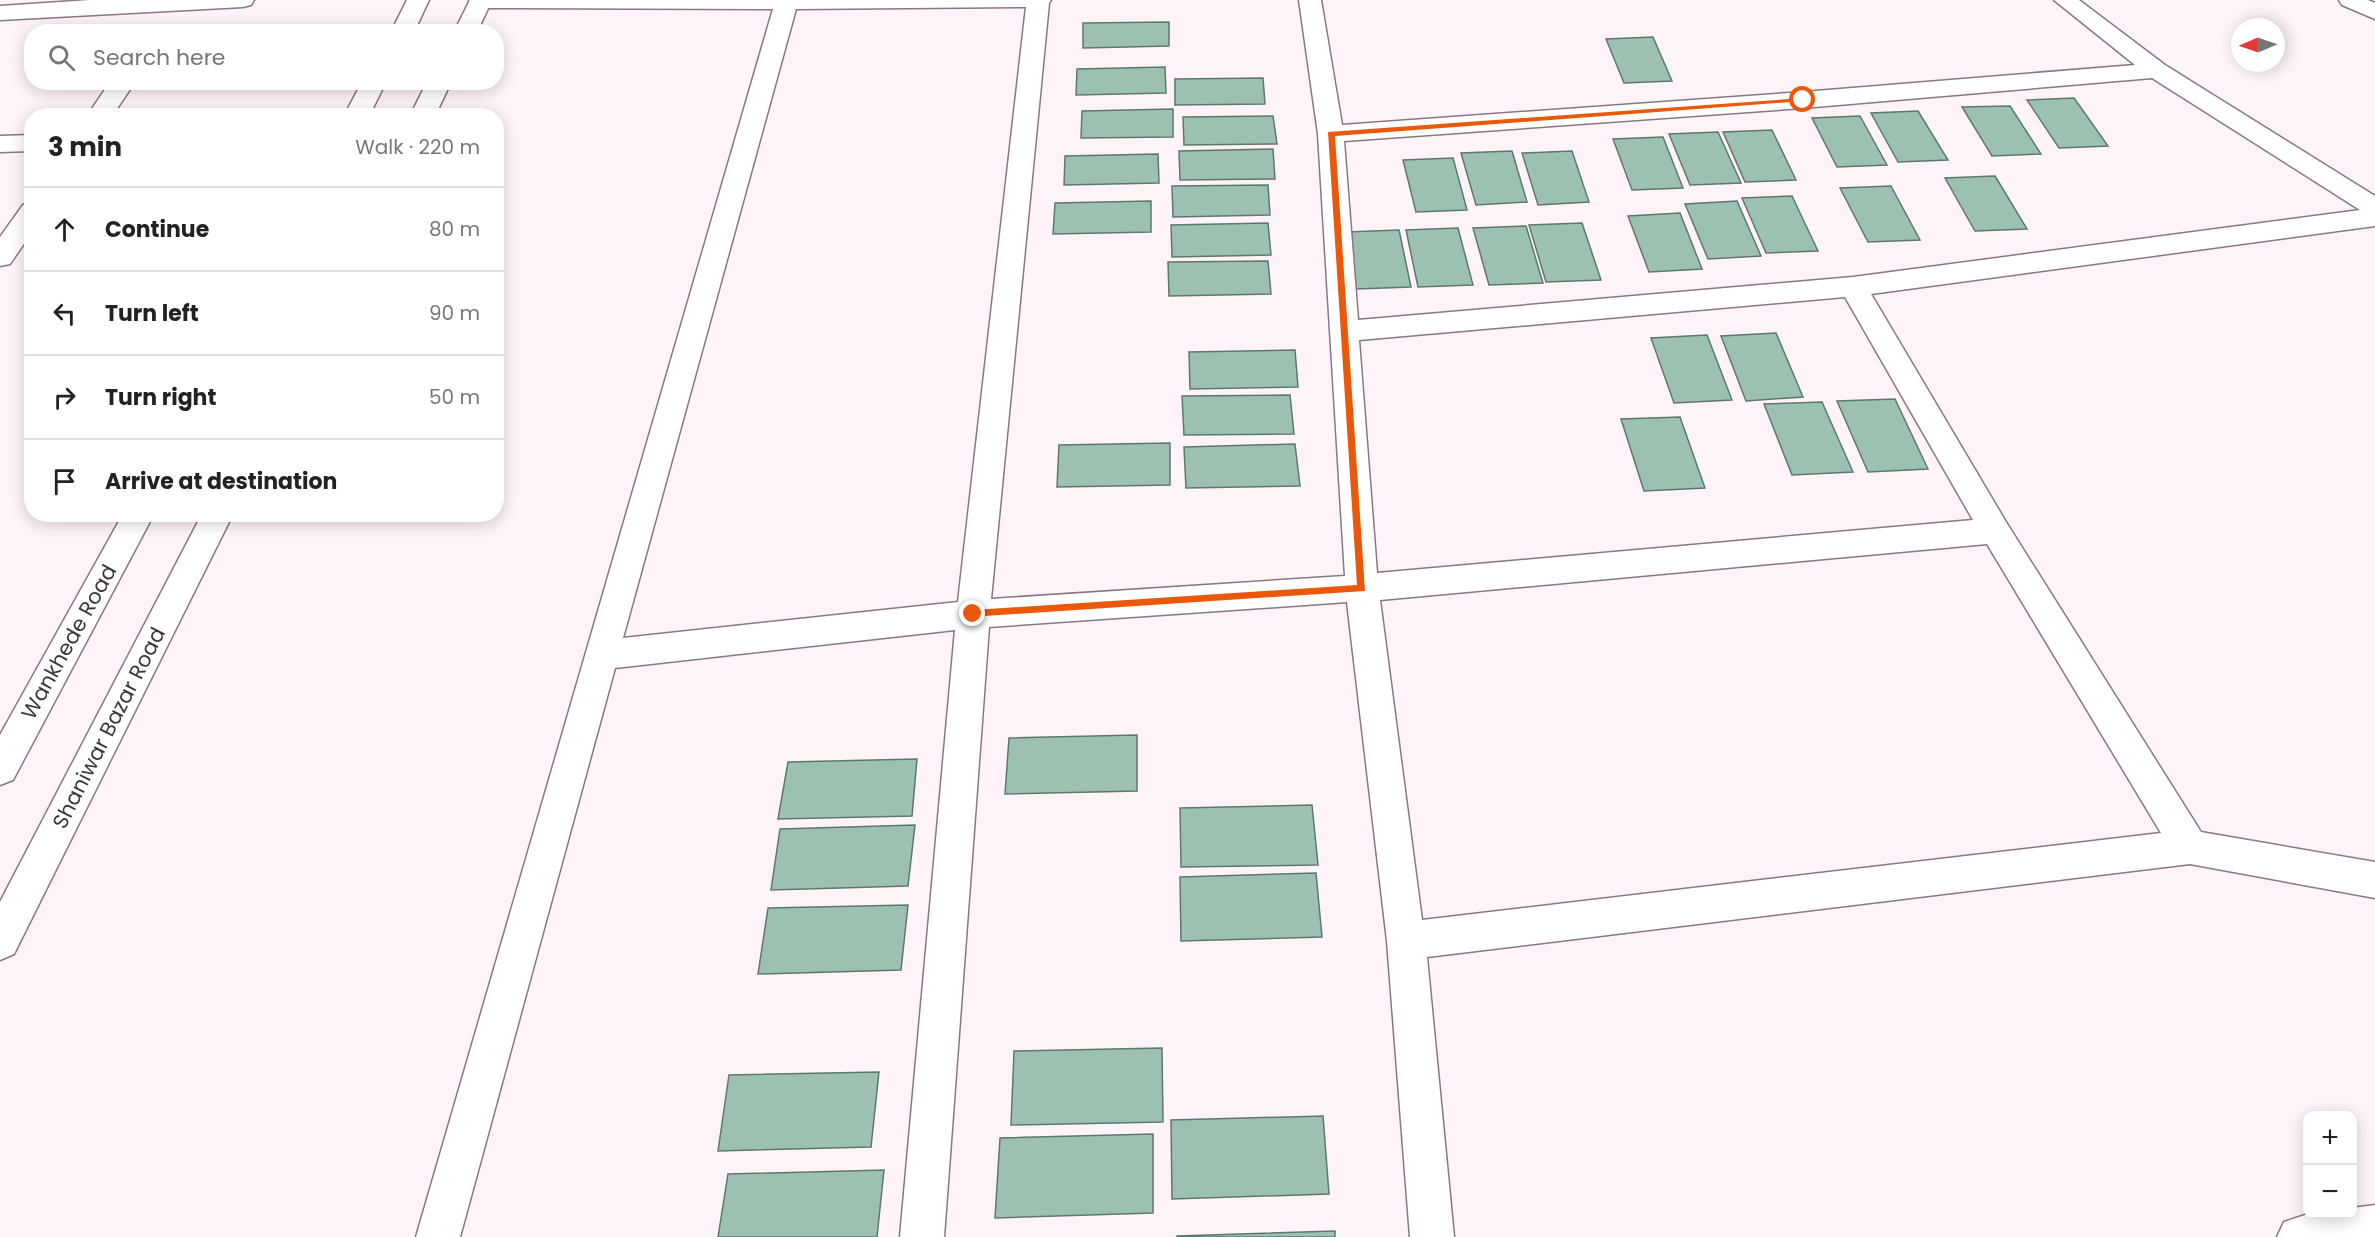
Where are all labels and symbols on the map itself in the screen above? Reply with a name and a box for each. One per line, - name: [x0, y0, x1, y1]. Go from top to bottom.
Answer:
- north arrow: [2231, 18, 2285, 72]
- route start: [1789, 86, 1815, 112]
- street label: Wankhede Road: [14, 559, 123, 724]
- route end: [959, 600, 985, 626]
- street label: Shaniwar Bazar Road: [45, 622, 172, 833]

